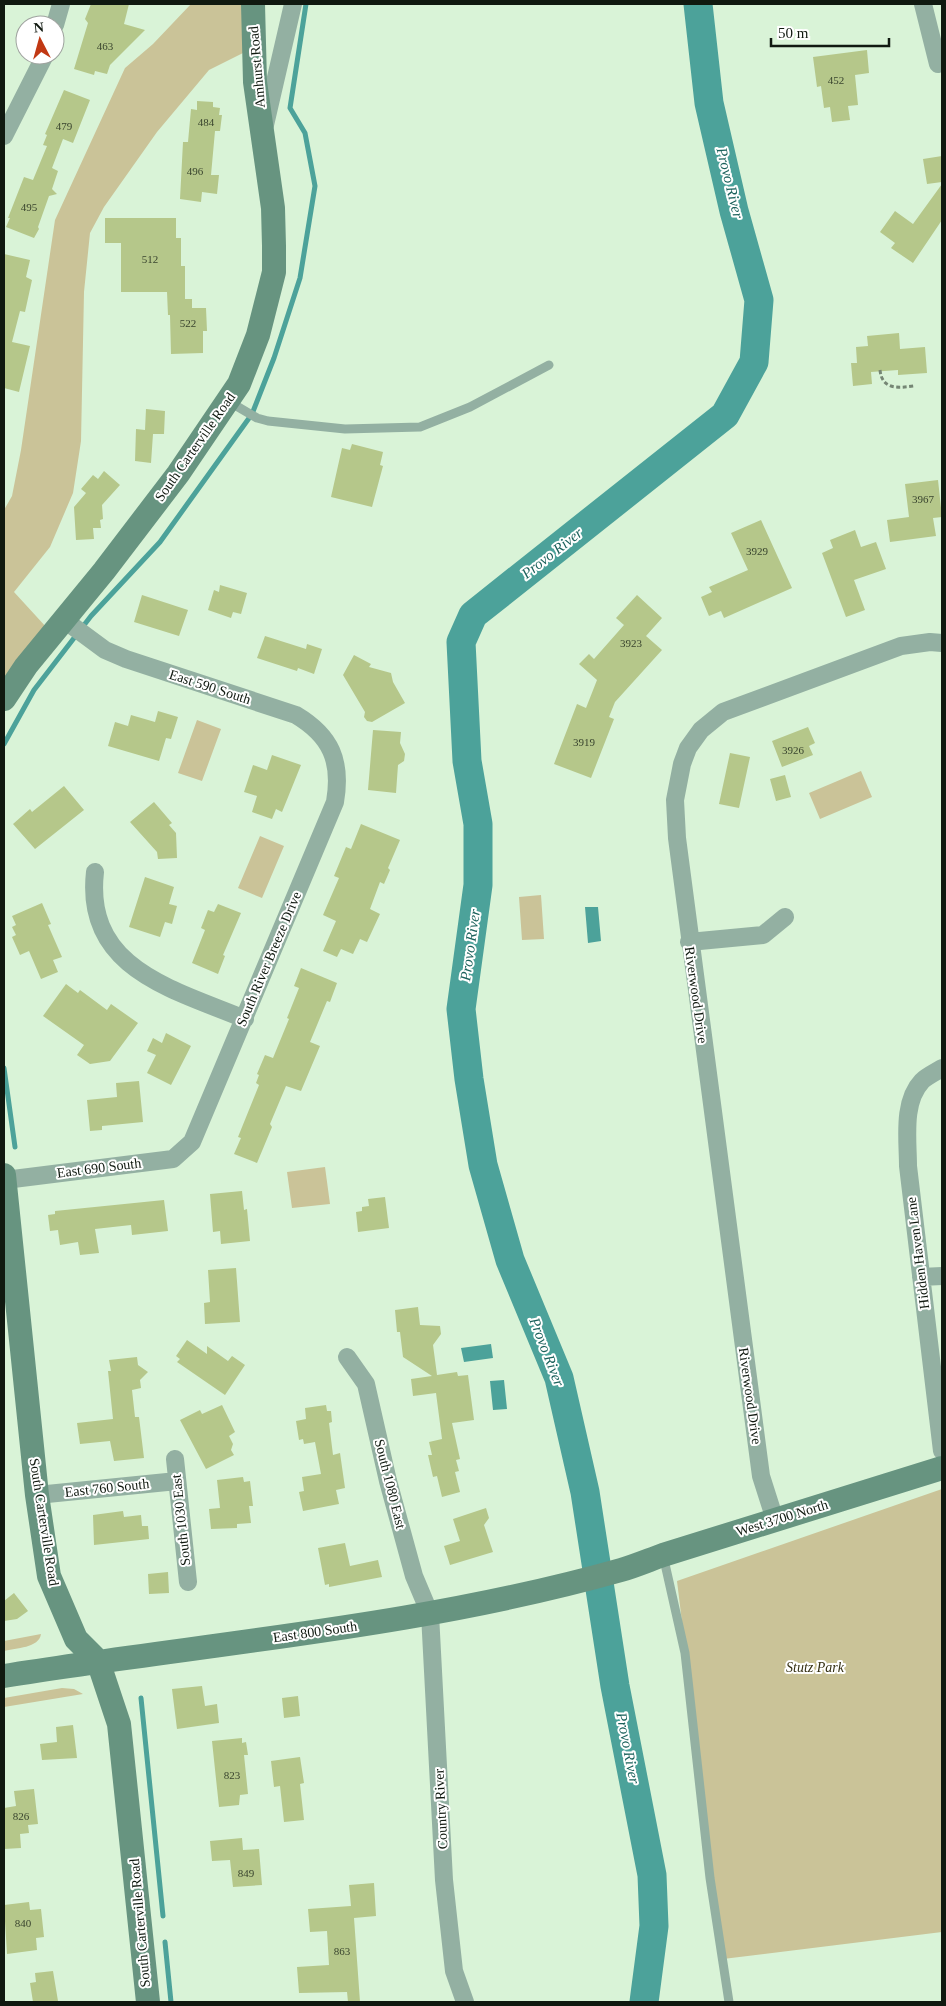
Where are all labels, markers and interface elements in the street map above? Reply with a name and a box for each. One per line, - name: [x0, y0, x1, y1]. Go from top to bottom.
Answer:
- north arrow: [15, 15, 65, 65]
- scale bar: [771, 15, 888, 47]
- text: N: [33, 20, 45, 36]
- street label: Amhurst Road: [246, 25, 268, 109]
- text: 50 m: [778, 25, 809, 41]
- house number: 463: [97, 40, 114, 52]
- house number: 452: [828, 74, 844, 86]
- house number: 484: [198, 116, 215, 128]
- house number: 479: [56, 120, 73, 132]
- water label: Provo River: [713, 145, 747, 220]
- house number: 496: [187, 165, 204, 177]
- house number: 495: [21, 201, 38, 213]
- house number: 512: [142, 253, 158, 265]
- house number: 522: [180, 317, 196, 329]
- street label: South Carterville Road: [152, 390, 238, 504]
- house number: 3967: [912, 493, 935, 505]
- water label: Provo River: [518, 524, 586, 582]
- house number: 3929: [746, 545, 769, 557]
- house number: 3923: [620, 637, 643, 649]
- street label: East 590 South: [167, 667, 253, 707]
- house number: 3919: [573, 736, 596, 748]
- house number: 3926: [782, 744, 805, 756]
- street label: South River Breeze Drive: [234, 889, 304, 1029]
- water label: Provo River: [457, 908, 483, 983]
- street label: Riverwood Drive: [682, 946, 710, 1044]
- street label: East 690 South: [56, 1155, 142, 1181]
- street label: Hidden Haven Lane: [904, 1196, 932, 1310]
- water label: Provo River: [526, 1314, 567, 1389]
- street label: Riverwood Drive: [736, 1347, 764, 1445]
- street label: South 1080 East: [372, 1438, 408, 1530]
- street label: South Carterville Road: [26, 1457, 62, 1587]
- street label: South 1030 East: [169, 1473, 193, 1566]
- street label: East 760 South: [64, 1476, 150, 1500]
- street label: West 3700 North: [734, 1497, 830, 1539]
- street label: East 800 South: [272, 1619, 358, 1645]
- park label: Stutz Park: [786, 1660, 845, 1675]
- water label: Provo River: [613, 1710, 643, 1785]
- street label: Country River: [431, 1768, 451, 1850]
- house number: 823: [224, 1769, 241, 1781]
- house number: 826: [13, 1810, 30, 1822]
- street label: South Carterville Road: [127, 1858, 153, 1988]
- house number: 849: [238, 1867, 255, 1879]
- house number: 840: [15, 1917, 32, 1929]
- house number: 863: [334, 1945, 351, 1957]

